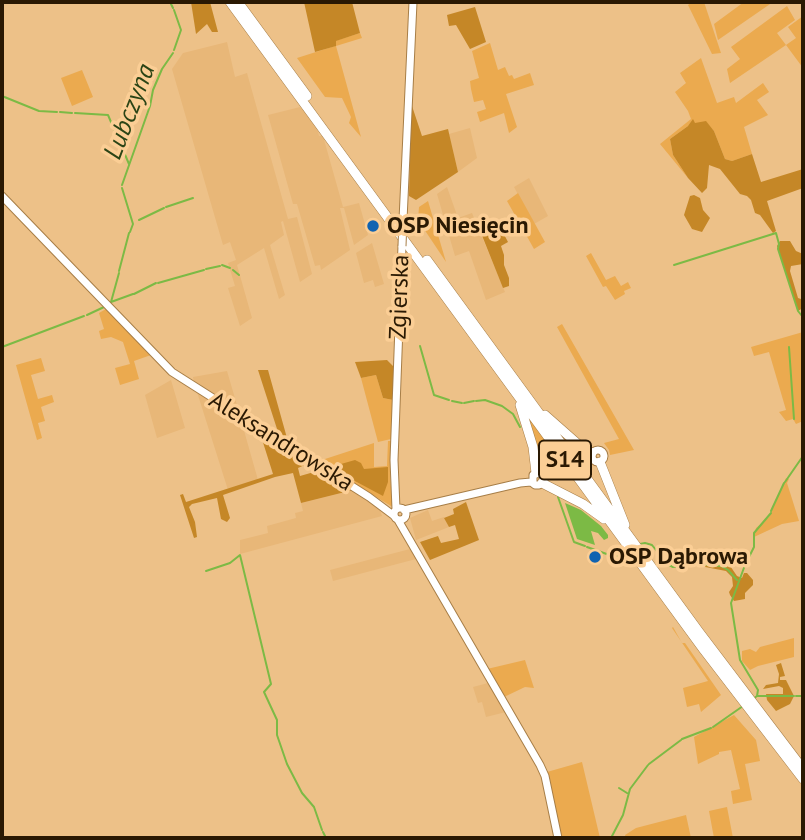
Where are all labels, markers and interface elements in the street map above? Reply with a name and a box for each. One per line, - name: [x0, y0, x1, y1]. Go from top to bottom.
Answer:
- water label: Lubczyna: [98, 60, 162, 164]
- place label: OSP Niesięcin: [387, 212, 529, 240]
- marker: OSP Niesięcin: [365, 218, 381, 234]
- street label: Zgierska: [384, 254, 416, 340]
- street label: Aleksandrowska: [204, 386, 358, 498]
- road number: S14: [539, 440, 591, 480]
- place label: OSP Dąbrowa: [609, 543, 748, 571]
- marker: OSP Dąbrowa: [587, 549, 603, 565]

